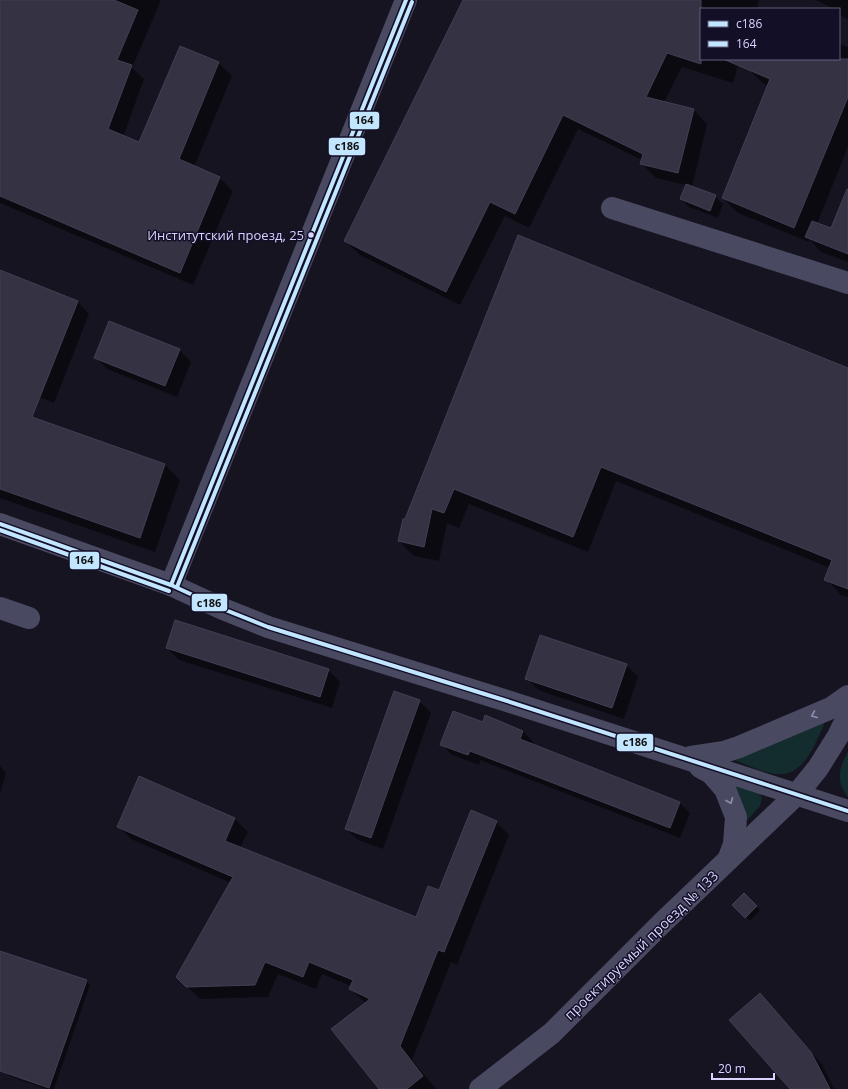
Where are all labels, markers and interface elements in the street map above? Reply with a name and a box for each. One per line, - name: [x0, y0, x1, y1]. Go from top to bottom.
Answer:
- legend: [700, 8, 840, 60]
- text: с186: [736, 15, 762, 32]
- text: 164: [736, 35, 757, 52]
- line badge: 164: [349, 111, 380, 130]
- text: 164: [355, 112, 374, 127]
- line badge: с186: [328, 137, 366, 156]
- text: с186: [335, 138, 359, 153]
- place label: Институтский проезд, 25: [147, 226, 304, 244]
- marker: Институтский проезд, 25: [306, 230, 316, 240]
- line badge: 164: [69, 551, 100, 570]
- text: 164: [75, 552, 94, 567]
- line badge: с186: [191, 593, 228, 612]
- text: с186: [197, 595, 221, 610]
- one-way arrow: [811, 710, 818, 718]
- line badge: с186: [616, 733, 654, 752]
- text: с186: [623, 734, 647, 749]
- one-way arrow: [725, 797, 733, 804]
- street label: проектируемый проезд № 133: [560, 866, 722, 1024]
- scale bar: [712, 1055, 774, 1081]
- text: 20 m: [718, 1060, 746, 1077]

